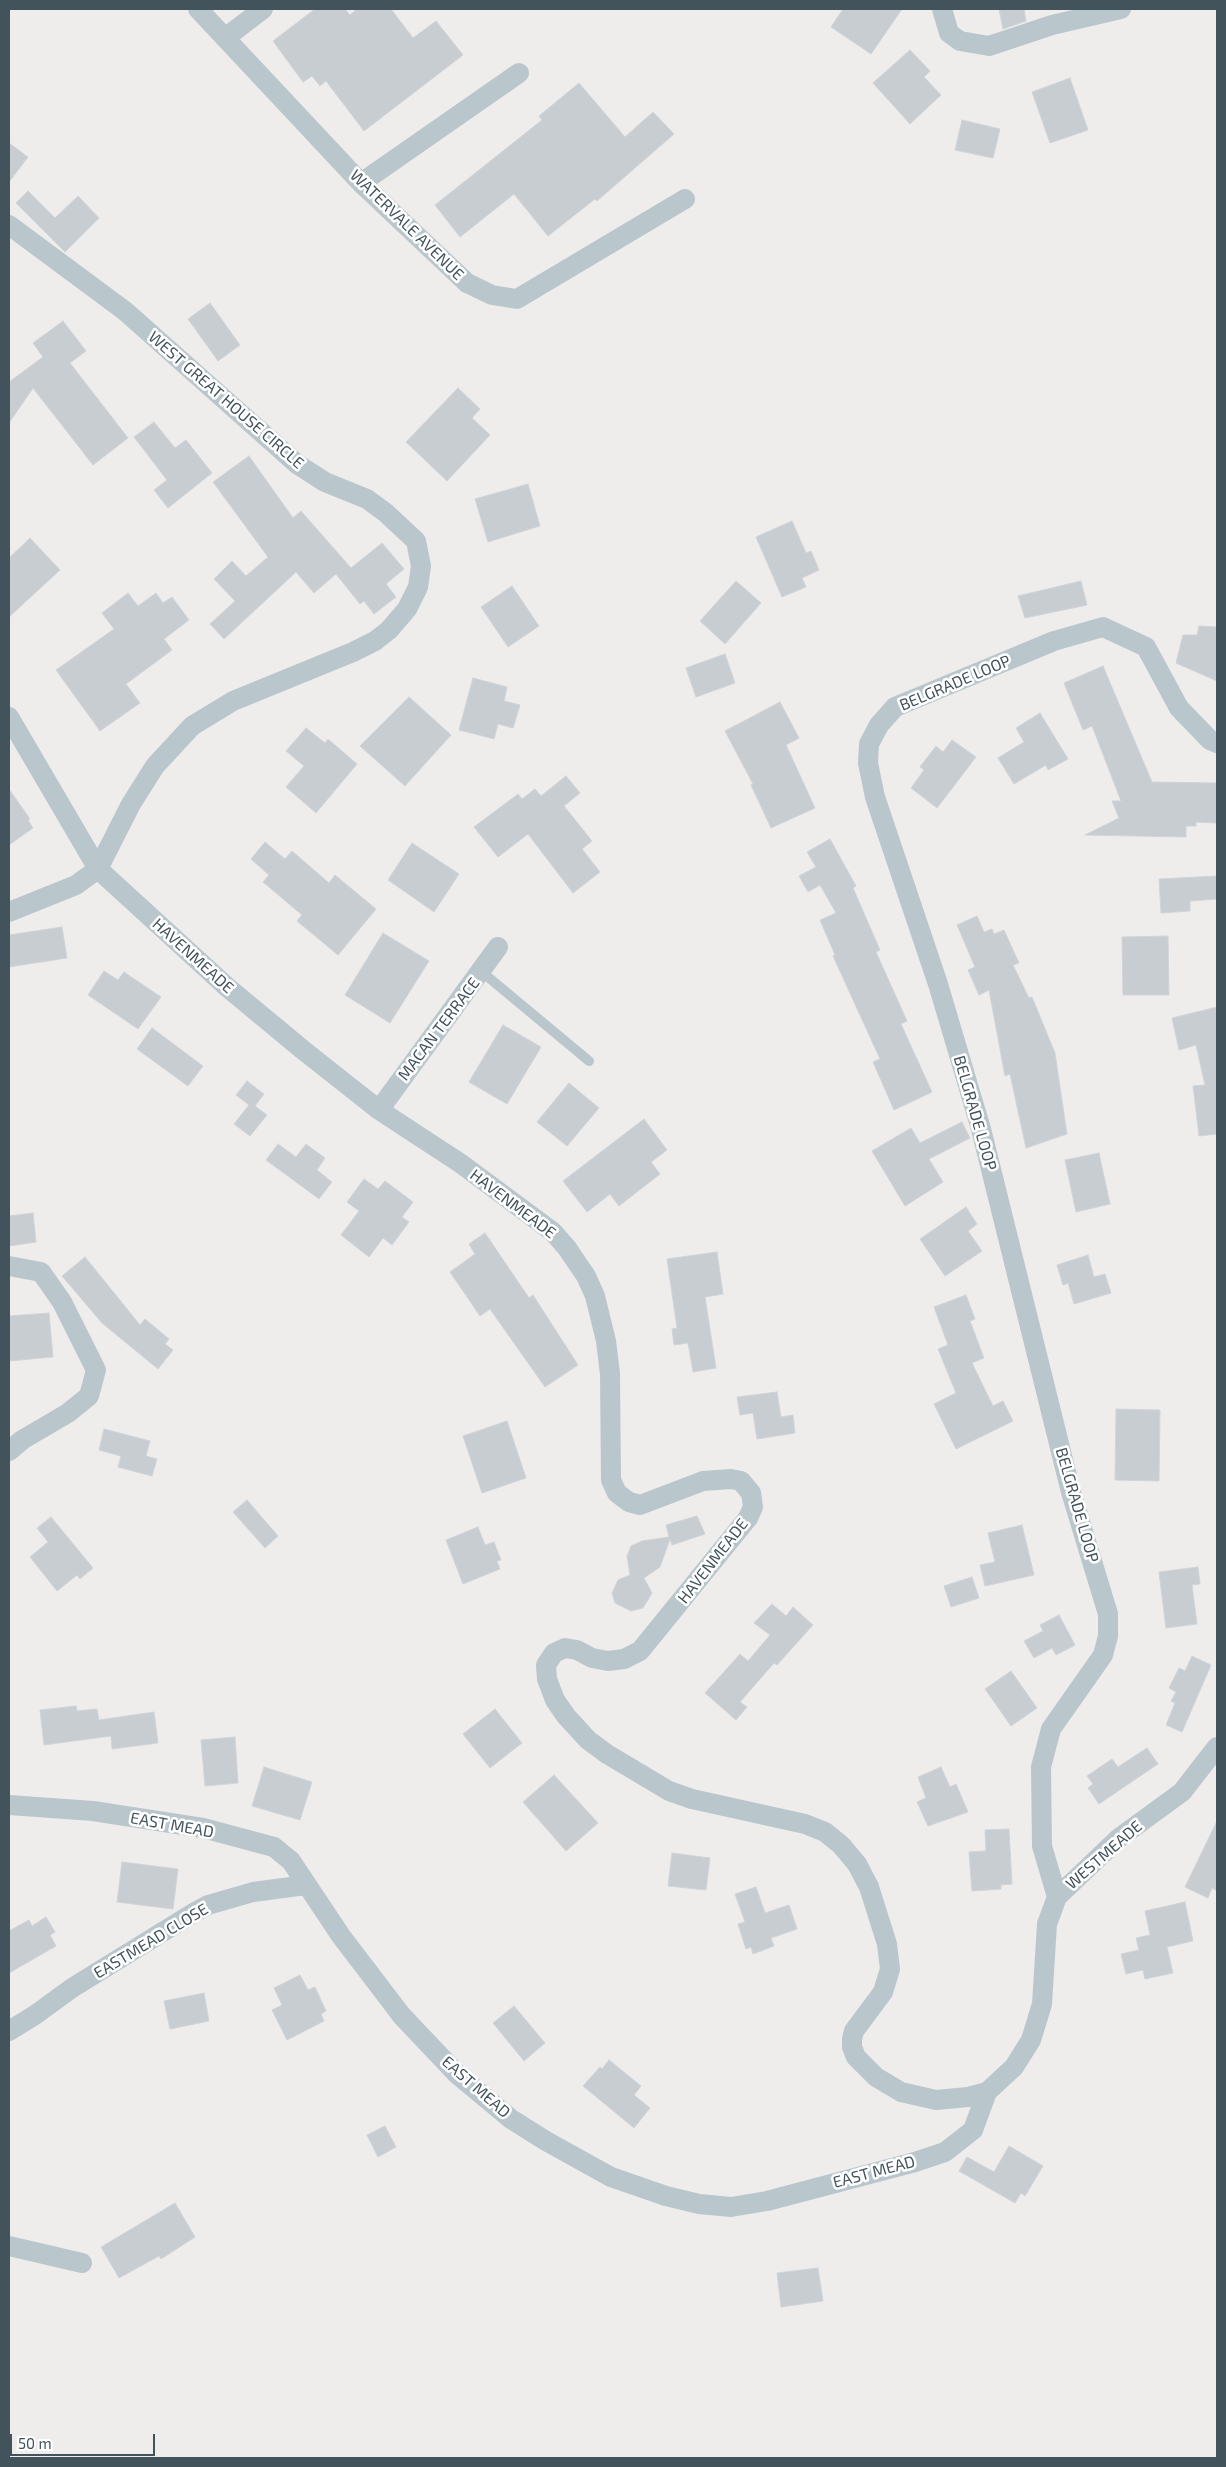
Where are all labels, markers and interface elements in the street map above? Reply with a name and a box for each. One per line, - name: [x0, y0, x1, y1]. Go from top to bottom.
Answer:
- street label: WATERVALE AVENUE: [346, 166, 468, 284]
- street label: WEST GREAT HOUSE CIRCLE: [144, 327, 308, 473]
- street label: BELGRADE LOOP: [897, 651, 1013, 715]
- street label: HAVENMEADE: [148, 915, 238, 997]
- street label: MACAN TERRACE: [394, 974, 484, 1084]
- street label: BELGRADE LOOP: [949, 1053, 1001, 1173]
- street label: HAVENMEADE: [466, 1165, 560, 1243]
- street label: BELGRADE LOOP: [1051, 1445, 1103, 1565]
- street label: HAVENMEADE: [674, 1515, 752, 1607]
- street label: EAST MEAD: [129, 1808, 215, 1842]
- street label: WESTMEADE: [1062, 1817, 1146, 1893]
- street label: EASTMEAD CLOSE: [90, 1899, 212, 1983]
- street label: EAST MEAD: [438, 2052, 514, 2122]
- street label: EAST MEAD: [831, 2152, 917, 2192]
- scale bar: [12, 2424, 158, 2456]
- text: 50 m: [18, 2434, 52, 2452]

